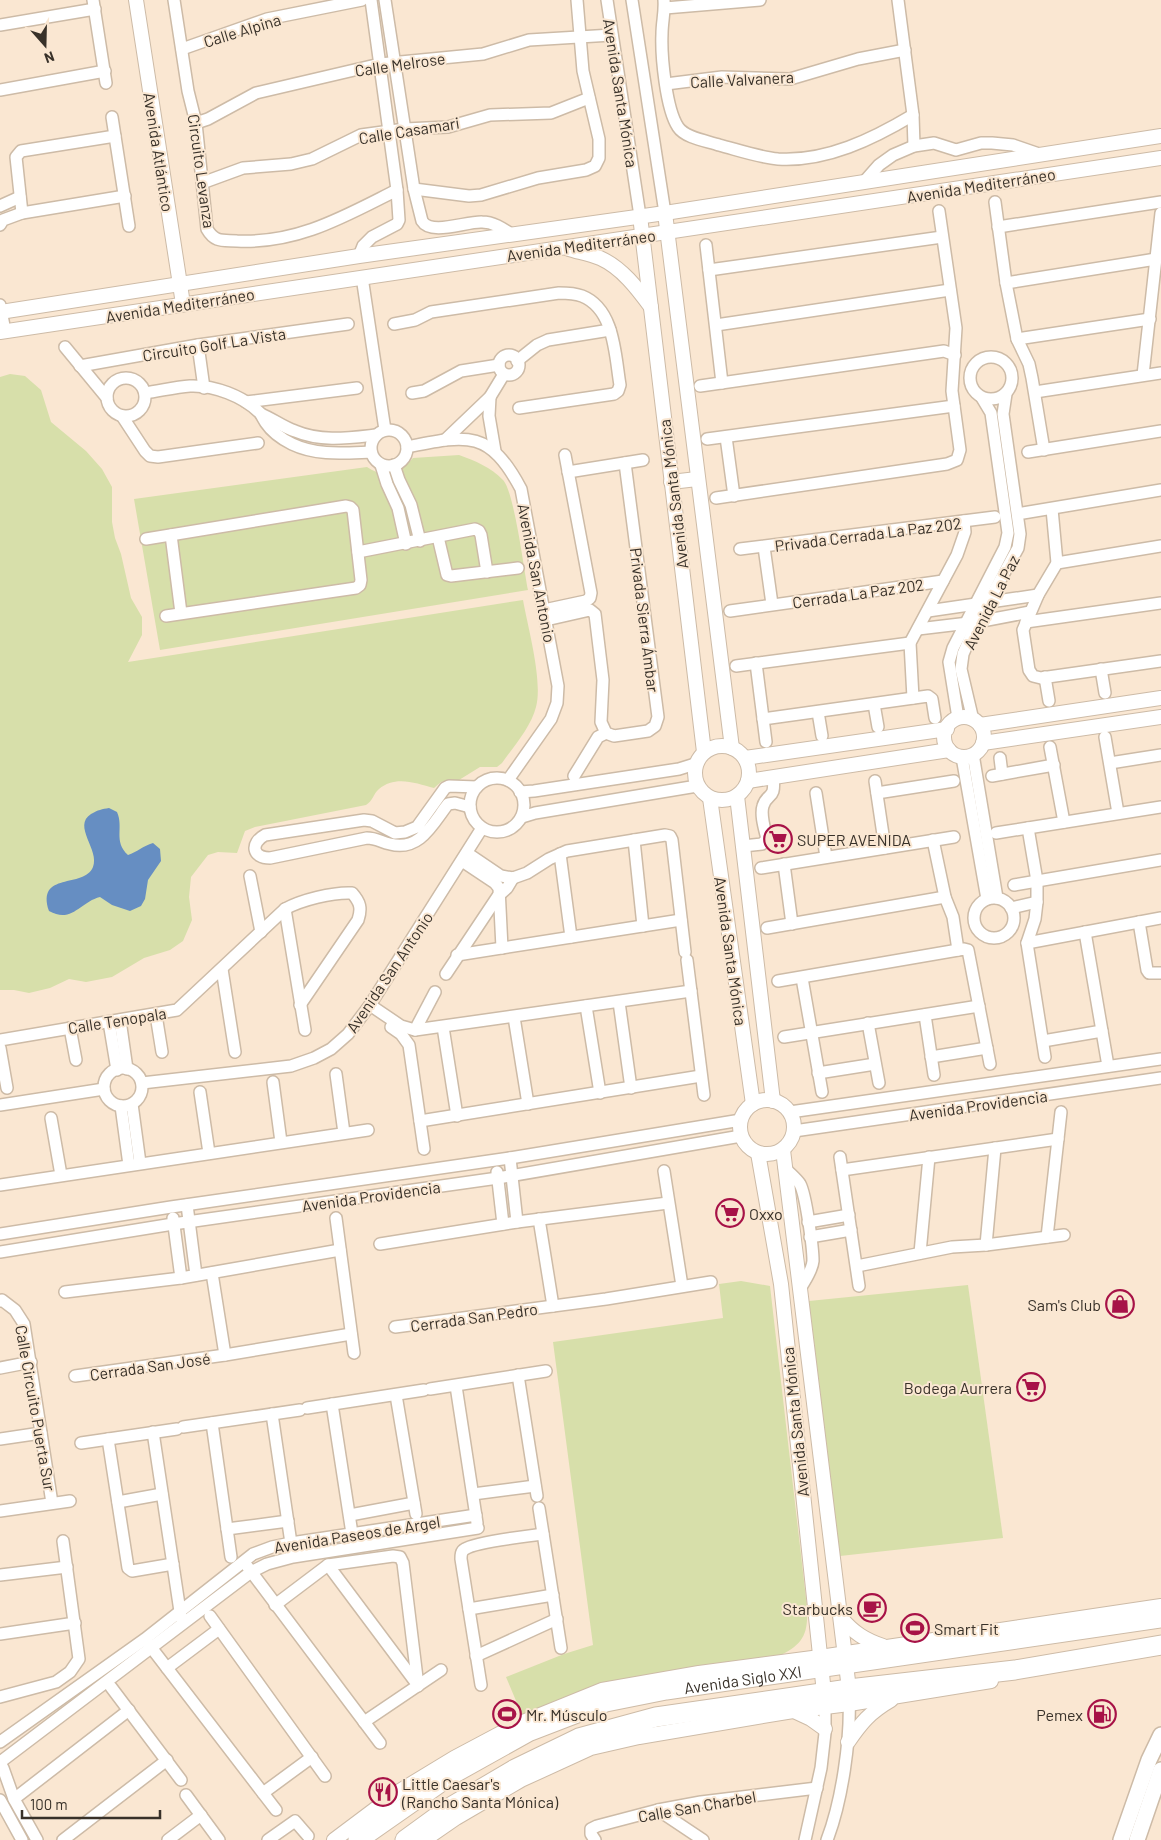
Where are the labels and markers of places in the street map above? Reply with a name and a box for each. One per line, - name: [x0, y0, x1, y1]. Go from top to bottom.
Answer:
- supermarket icon: SUPER AVENIDA: [763, 824, 793, 854]
- place label: SUPER AVENIDA: [797, 830, 911, 849]
- supermarket icon: Oxxo: [715, 1198, 745, 1228]
- place label: Oxxo: [749, 1204, 783, 1223]
- shop icon: Sam's Club: [1105, 1289, 1135, 1319]
- place label: Sam's Club: [1027, 1295, 1101, 1314]
- supermarket icon: Bodega Aurrera: [1016, 1372, 1046, 1402]
- place label: Bodega Aurrera: [904, 1378, 1012, 1397]
- cafe icon: Starbucks: [857, 1593, 887, 1623]
- place label: Starbucks: [783, 1599, 853, 1618]
- sports icon: Smart Fit: [900, 1613, 930, 1643]
- place label: Smart Fit: [934, 1619, 999, 1638]
- sports icon: Mr. Músculo: [492, 1699, 522, 1729]
- fuel station icon: Pemex: [1087, 1699, 1117, 1729]
- place label: Mr. Músculo: [526, 1705, 607, 1724]
- place label: Pemex: [1036, 1705, 1083, 1724]
- place label: Little Caesar's (Rancho Santa Mónica): [401, 1774, 559, 1811]
- restaurant icon: Little Caesar's (Rancho Santa Mónica): [368, 1777, 398, 1807]

